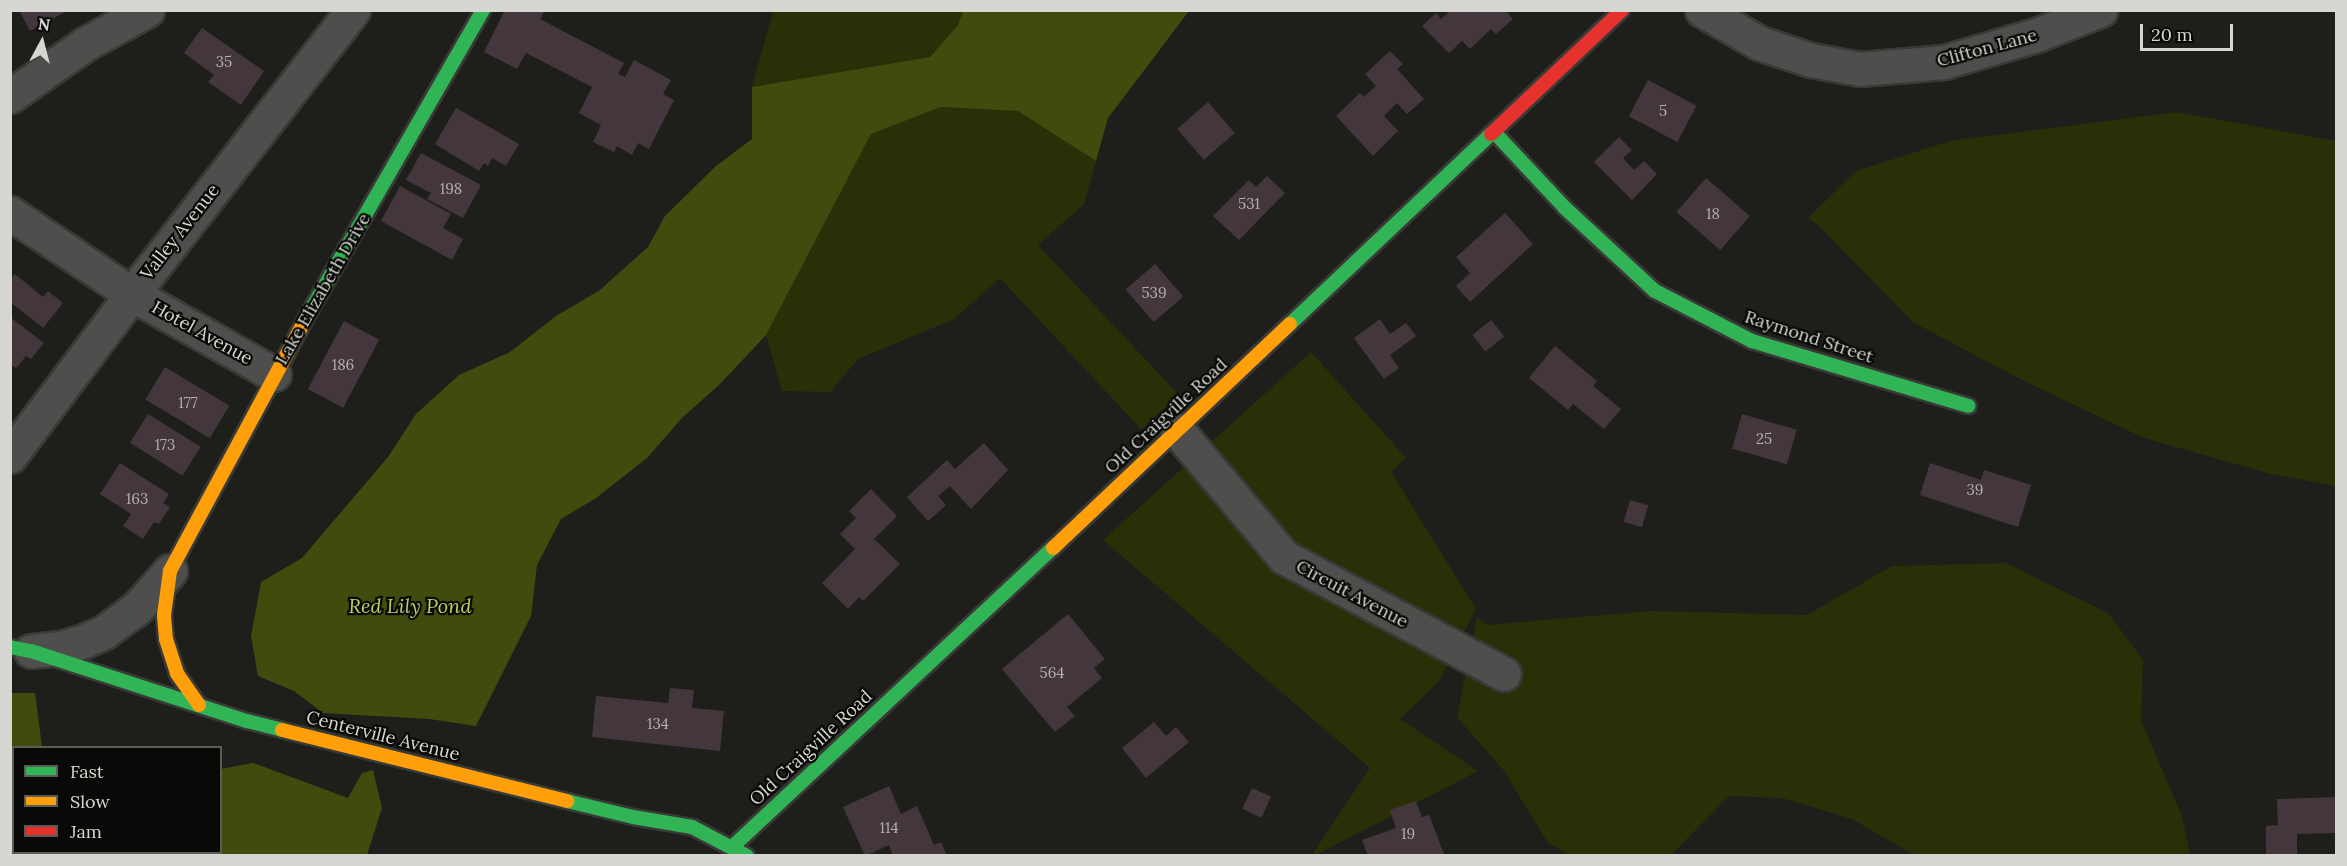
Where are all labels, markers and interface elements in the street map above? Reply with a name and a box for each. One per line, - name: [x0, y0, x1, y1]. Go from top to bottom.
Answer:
- north arrow: [12, 12, 72, 72]
- scale bar: [2143, 12, 2236, 50]
- text: N: [37, 13, 52, 35]
- text: 20 m: [2151, 23, 2193, 46]
- street label: Clifton Lane: [1935, 24, 2039, 72]
- house number: 35: [216, 53, 232, 71]
- house number: 5: [1659, 102, 1667, 120]
- street label: Valley Avenue: [136, 180, 224, 284]
- house number: 198: [440, 180, 462, 198]
- house number: 531: [1238, 195, 1260, 213]
- house number: 18: [1706, 205, 1720, 223]
- street label: Lake Elizabeth Drive: [271, 209, 375, 369]
- house number: 539: [1141, 284, 1167, 302]
- street label: Hotel Avenue: [148, 296, 256, 370]
- street label: Raymond Street: [1742, 306, 1876, 368]
- street label: Old Craigville Road: [1100, 354, 1232, 478]
- house number: 186: [332, 356, 354, 374]
- house number: 177: [178, 394, 198, 412]
- house number: 25: [1756, 430, 1772, 448]
- house number: 173: [155, 436, 175, 454]
- house number: 39: [1966, 481, 1984, 499]
- house number: 163: [126, 490, 148, 508]
- street label: Circuit Avenue: [1292, 555, 1412, 633]
- water label: Red Lily Pond: [349, 593, 471, 617]
- house number: 564: [1040, 664, 1064, 682]
- street label: Old Craigville Road: [745, 686, 877, 810]
- street label: Centerville Avenue: [304, 706, 462, 766]
- house number: 134: [647, 715, 669, 733]
- legend: [12, 746, 222, 854]
- text: Fast: [70, 760, 104, 783]
- text: Slow: [70, 790, 110, 813]
- house number: 114: [879, 819, 899, 837]
- text: Jam: [70, 820, 102, 843]
- house number: 19: [1401, 825, 1415, 843]

